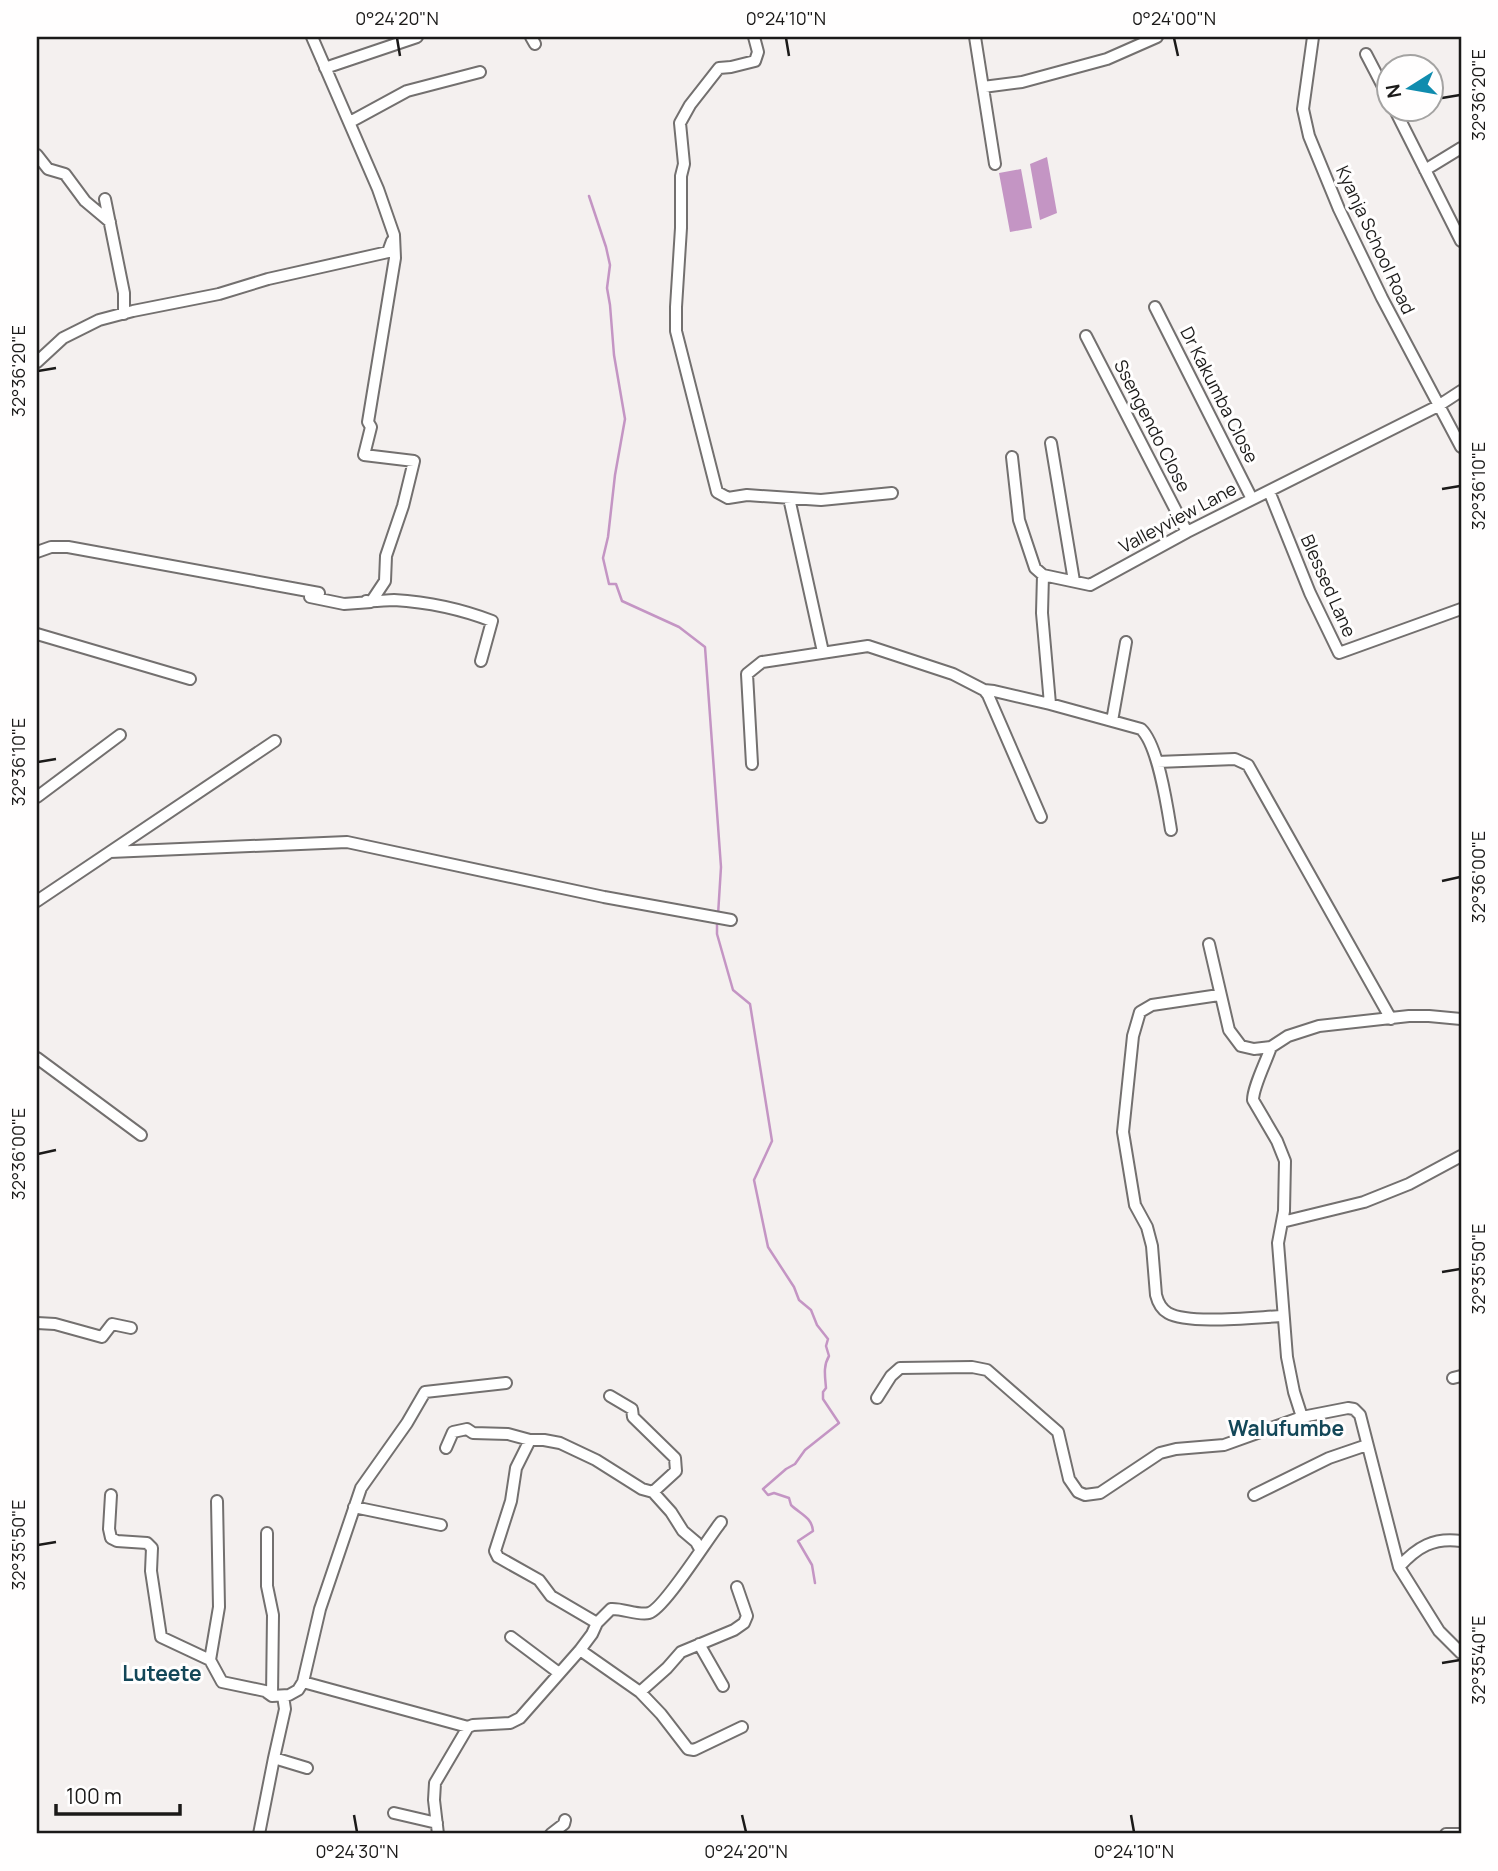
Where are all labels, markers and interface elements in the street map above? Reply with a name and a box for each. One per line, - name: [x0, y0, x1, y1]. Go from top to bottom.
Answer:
- text: 0°24'20"N: [355, 6, 439, 30]
- text: 0°24'10"N: [746, 6, 826, 30]
- text: 0°24'00"N: [1132, 6, 1216, 30]
- text: 32°36'20"E: [1466, 49, 1490, 141]
- north arrow: [1376, 52, 1446, 122]
- text: N: [1379, 82, 1407, 100]
- street label: Kyanja School Road: [1331, 161, 1421, 318]
- street label: Dr Kakumba Close: [1175, 322, 1265, 467]
- text: 32°36'20"E: [6, 325, 30, 417]
- street label: Ssengendo Close: [1109, 355, 1197, 496]
- text: 32°36'10"E: [1466, 442, 1490, 530]
- street label: Valleyview Lane: [1115, 476, 1240, 558]
- street label: Blessed Lane: [1296, 531, 1362, 641]
- text: 32°36'10"E: [6, 718, 30, 806]
- text: 32°36'00"E: [1466, 831, 1490, 923]
- text: 32°36'00"E: [6, 1108, 30, 1200]
- text: 32°35'50"E: [1466, 1223, 1490, 1315]
- district label: Walufumbe: [1228, 1414, 1344, 1442]
- text: 32°35'50"E: [6, 1499, 30, 1591]
- text: 32°35'40"E: [1466, 1615, 1490, 1705]
- district label: Luteete: [122, 1659, 202, 1687]
- scale bar: [56, 1773, 180, 1817]
- text: 100 m: [66, 1782, 122, 1810]
- text: 0°24'30"N: [315, 1839, 399, 1863]
- text: 0°24'20"N: [704, 1839, 788, 1863]
- text: 0°24'10"N: [1094, 1839, 1174, 1863]

